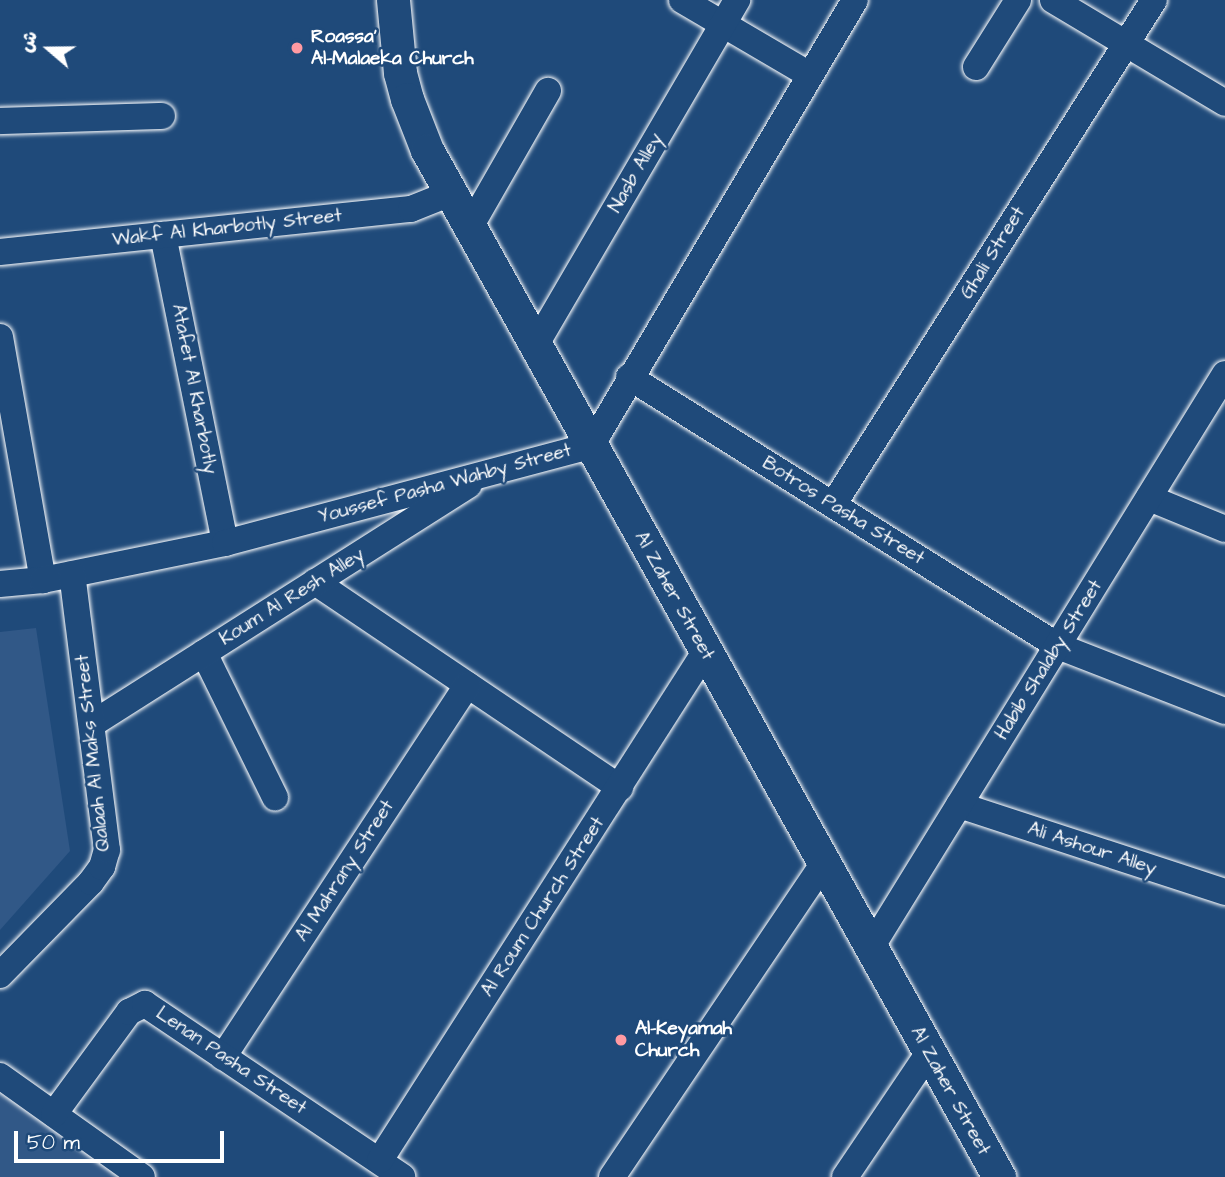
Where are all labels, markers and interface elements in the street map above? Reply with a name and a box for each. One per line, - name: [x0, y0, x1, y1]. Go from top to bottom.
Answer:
- north arrow: [14, 14, 84, 84]
- place label: Roassa' Al-Malaeka Church: [311, 26, 474, 70]
- text: ش: [13, 27, 45, 56]
- marker: Roassa' Al-Malaeka Church: [289, 40, 305, 56]
- street label: Nasb Alley: [604, 129, 668, 217]
- street label: Ghali Street: [956, 203, 1030, 303]
- street label: Wakf Al Kharbotly Street: [111, 205, 343, 251]
- street label: Atafet Al Kharbotly: [166, 302, 222, 476]
- street label: Youssef Pasha Wahby Street: [316, 439, 574, 529]
- street label: Botros Pasha Street: [758, 452, 928, 570]
- street label: Al Zaher Street: [629, 528, 719, 664]
- street label: Koum Al Resh Alley: [215, 543, 369, 651]
- street label: Habib Shalaby Street: [991, 576, 1107, 744]
- street label: Qalaah Al Maks Street: [71, 653, 115, 853]
- street label: Al Mahrany Street: [291, 796, 399, 946]
- street label: Al Roum Church Street: [476, 813, 610, 1001]
- street label: Ali Ashour Alley: [1025, 817, 1159, 881]
- street label: Lenan Pasha Street: [152, 1002, 310, 1120]
- place label: Al-Keyamah Church: [635, 1018, 732, 1062]
- street label: Al Zaher Street: [905, 1023, 995, 1159]
- marker: Al-Keyamah Church: [613, 1032, 629, 1048]
- scale bar: [18, 1118, 228, 1162]
- text: 50 m: [27, 1128, 80, 1157]

